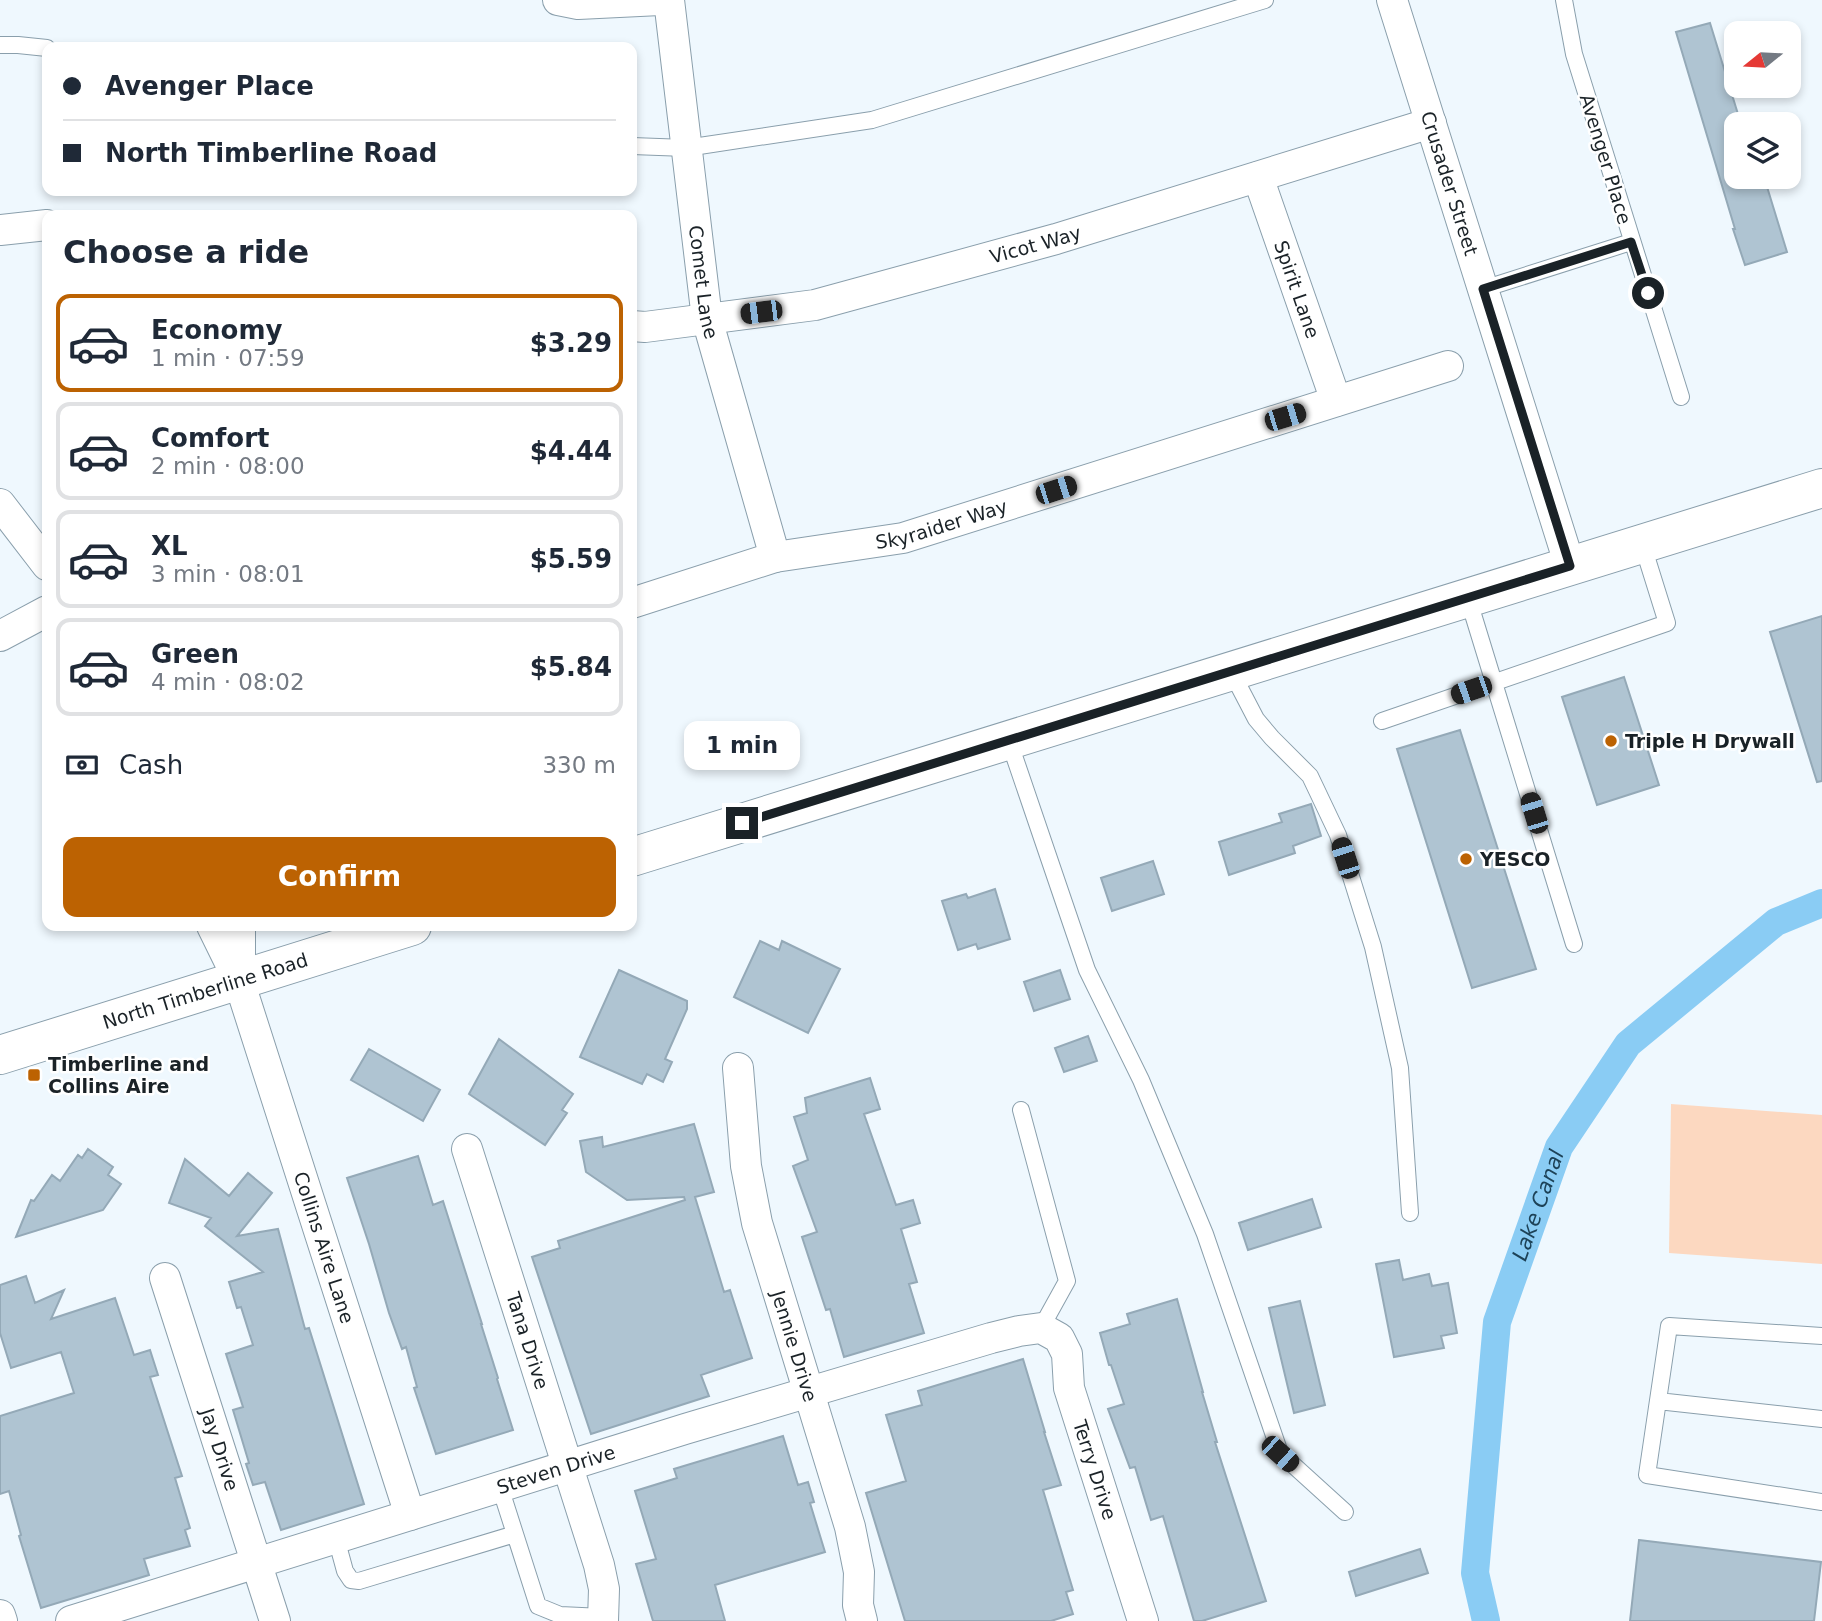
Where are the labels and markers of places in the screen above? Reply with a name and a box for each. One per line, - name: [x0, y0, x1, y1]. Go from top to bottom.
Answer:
- place label: Triple H Drywall: [1625, 730, 1795, 752]
- marker: Triple H Drywall: [1603, 733, 1619, 749]
- place label: YESCO: [1479, 848, 1551, 870]
- marker: YESCO: [1458, 851, 1474, 867]
- place label: Timberline and Collins Aire: [48, 1053, 209, 1097]
- marker: Timberline and Collins Aire: [26, 1067, 42, 1083]

